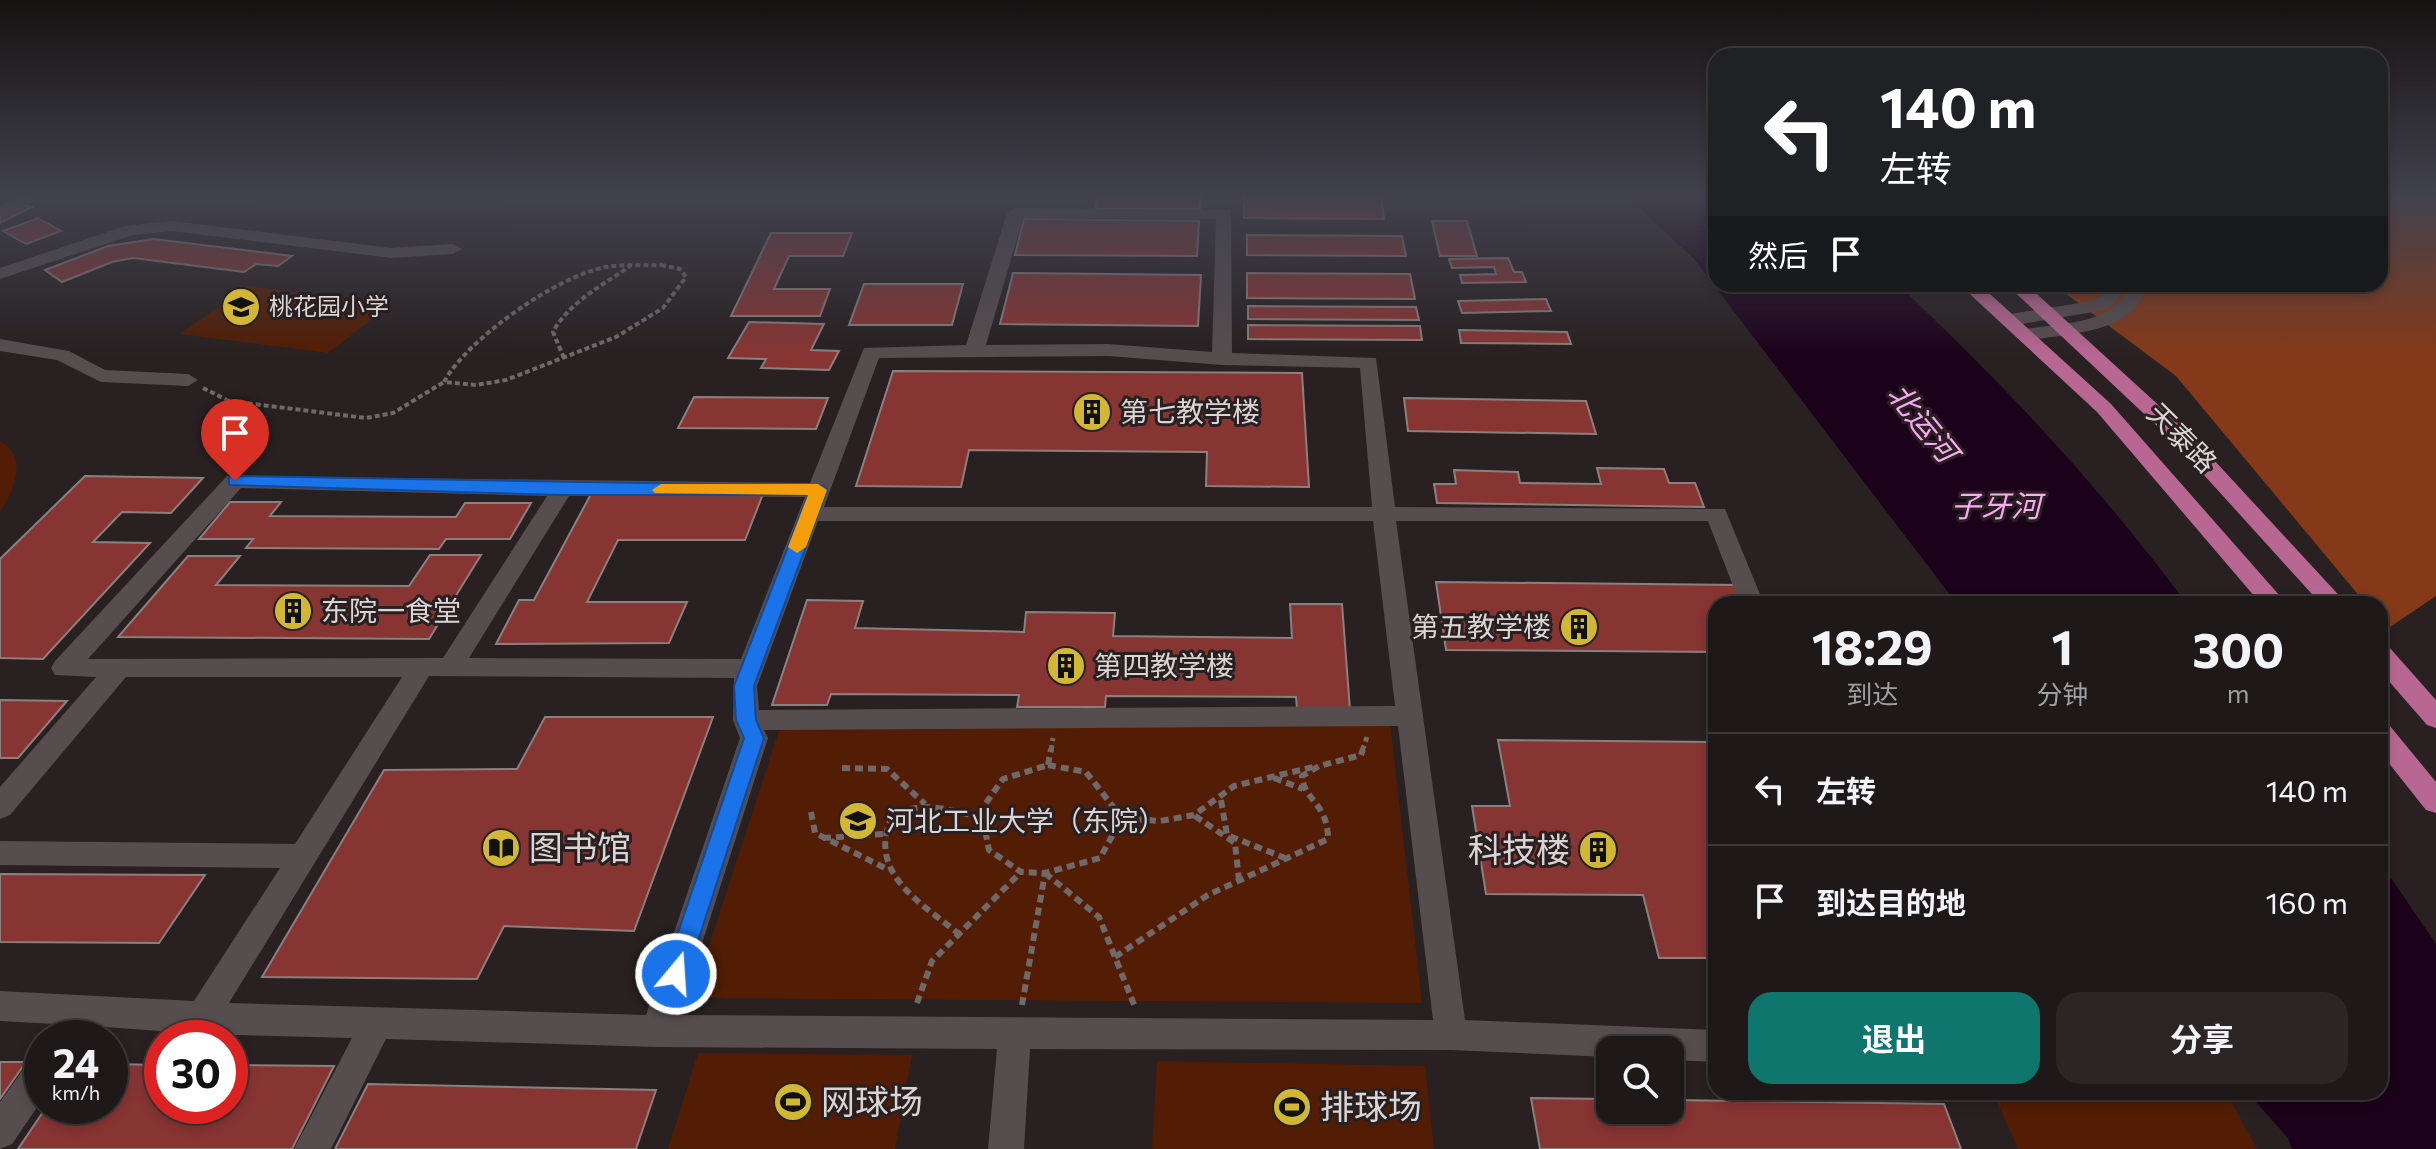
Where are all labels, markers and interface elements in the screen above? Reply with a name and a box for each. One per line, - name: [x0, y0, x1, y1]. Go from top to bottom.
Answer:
- text: 140 m: [1880, 71, 2036, 140]
- icon: left: [1748, 80, 1852, 184]
- text: 左转: [1880, 145, 1952, 189]
- icon: arrive: [1824, 232, 1868, 276]
- text: 然后: [1748, 236, 1808, 273]
- school or university icon: 桃花园小学: [220, 286, 262, 328]
- place label: 桃花园小学: [269, 291, 389, 320]
- water label: 北运河: [1881, 375, 1970, 472]
- building icon: 第七教学楼: [1071, 391, 1113, 433]
- place label: 第七教学楼: [1120, 394, 1260, 428]
- street label: 天泰路: [2141, 396, 2224, 479]
- pin: [201, 399, 269, 481]
- icon: arrive: [213, 411, 257, 455]
- water label: 子牙河: [1951, 486, 2046, 523]
- building icon: 东院一食堂: [272, 590, 314, 632]
- place label: 东院一食堂: [321, 593, 461, 627]
- building icon: 第五教学楼: [1558, 606, 1600, 648]
- place label: 第五教学楼: [1411, 609, 1551, 643]
- text: 18:29: [1812, 616, 1933, 675]
- text: 1: [2052, 616, 2073, 675]
- text: 300: [2192, 619, 2284, 678]
- building icon: 第四教学楼: [1045, 645, 1087, 687]
- place label: 第四教学楼: [1094, 648, 1234, 682]
- text: m: [2227, 677, 2250, 708]
- text: 到达: [1846, 678, 1898, 709]
- text: 分钟: [2036, 678, 2088, 709]
- icon: left: [1748, 767, 1792, 811]
- text: 左转: [1816, 771, 1876, 808]
- text: 140 m: [2266, 771, 2348, 808]
- school or university icon: 河北工业大学（东院）: [837, 800, 879, 842]
- place label: 河北工业大学（东院）: [886, 803, 1166, 837]
- place label: 图书馆: [529, 825, 631, 867]
- library icon: 图书馆: [480, 827, 522, 869]
- place label: 科技楼: [1468, 827, 1570, 869]
- building icon: 科技楼: [1577, 829, 1619, 871]
- icon: arrive: [1748, 879, 1792, 923]
- text: 到达目的地: [1816, 883, 1966, 920]
- text: 160 m: [2265, 883, 2348, 920]
- position arrow: [634, 932, 718, 1016]
- button: 退出: [1748, 992, 2040, 1084]
- button: 分享: [2056, 992, 2348, 1084]
- speed limit sign: 30: [144, 1020, 248, 1124]
- map controls: [1596, 1036, 1684, 1124]
- button: search: [1596, 1036, 1684, 1124]
- text: 24: [53, 1037, 99, 1086]
- place label: 网球场: [821, 1079, 923, 1121]
- text: km/h: [52, 1080, 100, 1104]
- sports icon: 网球场: [772, 1081, 814, 1123]
- place label: 排球场: [1320, 1084, 1422, 1126]
- sports icon: 排球场: [1271, 1086, 1313, 1128]

